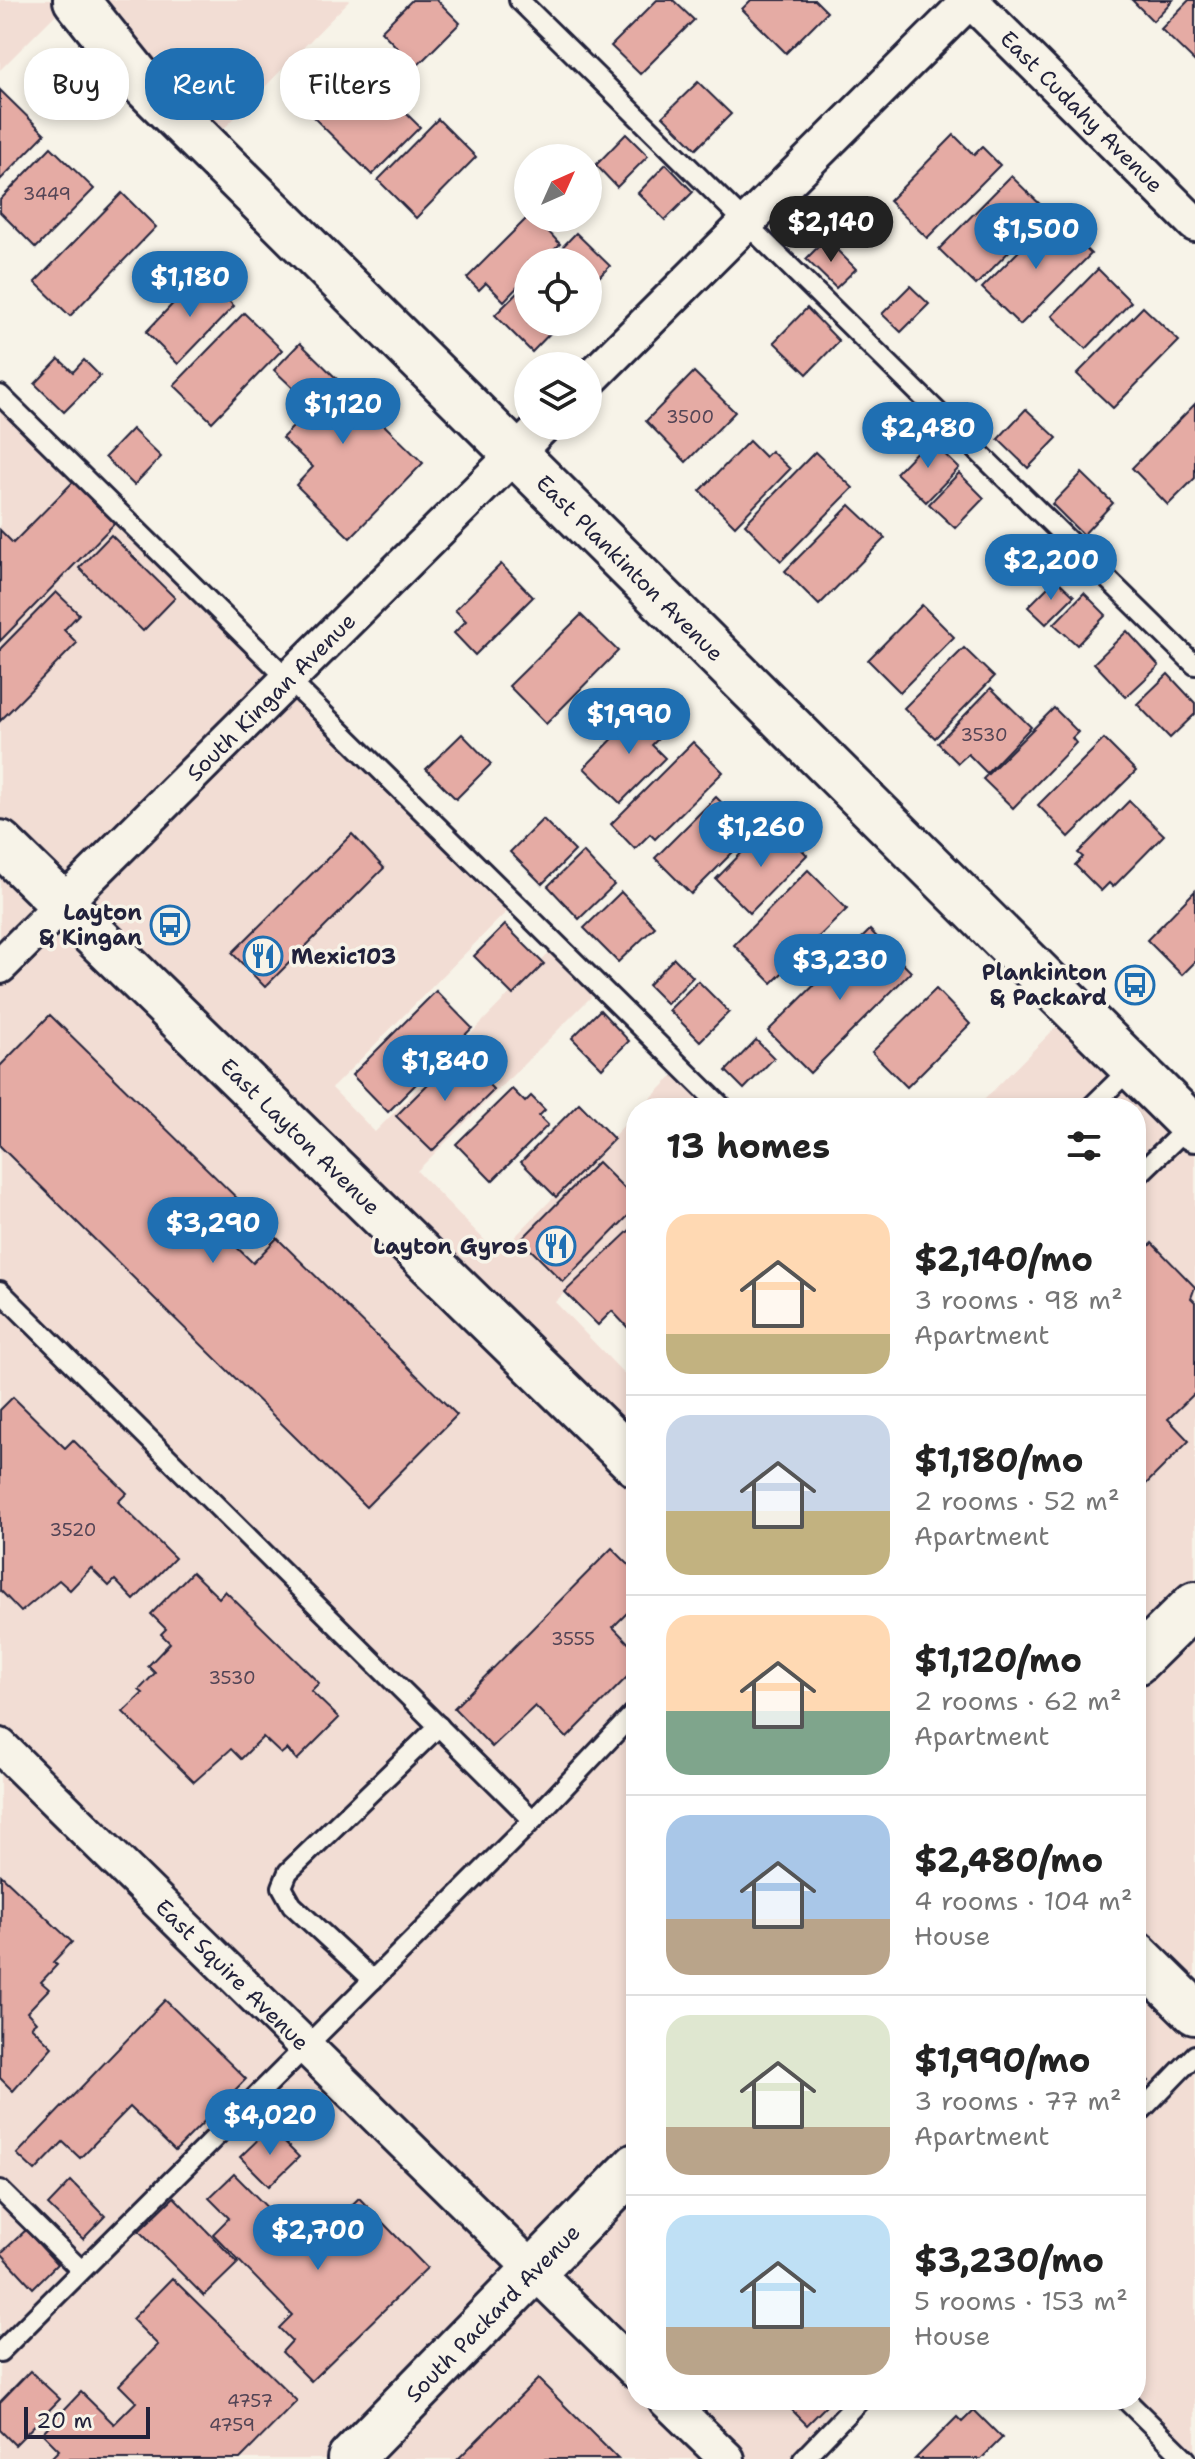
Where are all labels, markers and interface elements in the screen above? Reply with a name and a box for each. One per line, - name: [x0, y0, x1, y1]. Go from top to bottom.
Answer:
- street label: East Cudahy Avenue: [994, 24, 1169, 199]
- chip: Buy: [24, 48, 129, 120]
- chip: Rent: [145, 48, 264, 120]
- chip: Filters: [280, 48, 420, 120]
- north arrow: [514, 144, 602, 232]
- map controls: [514, 144, 602, 440]
- house number: 3449: [23, 182, 71, 206]
- pin: $2,140: [766, 196, 896, 264]
- pin: $1,500: [971, 203, 1101, 271]
- text: $2,140: [787, 204, 875, 239]
- text: $1,500: [992, 211, 1080, 246]
- button: locate: [514, 248, 602, 336]
- pin: $1,180: [125, 251, 255, 319]
- text: $1,180: [150, 259, 230, 294]
- button: layers: [514, 352, 602, 440]
- pin: $1,120: [278, 378, 408, 446]
- text: $1,120: [303, 386, 383, 421]
- pin: $2,480: [863, 402, 993, 470]
- house number: 3500: [666, 405, 714, 429]
- text: $2,480: [880, 410, 976, 445]
- street label: East Plankinton Avenue: [530, 469, 730, 668]
- pin: $2,200: [986, 534, 1116, 602]
- text: $2,200: [1003, 542, 1099, 577]
- street label: South Kingan Avenue: [180, 607, 362, 787]
- pin: $1,990: [564, 688, 694, 756]
- text: $1,990: [586, 696, 672, 731]
- house number: 3530: [960, 723, 1008, 747]
- pin: $1,260: [696, 801, 826, 869]
- text: $1,260: [717, 809, 805, 844]
- place label: Layton & Kingan: [39, 898, 142, 952]
- bus stop icon: Layton & Kingan: [149, 904, 191, 946]
- pin: $3,230: [775, 934, 905, 1002]
- restaurant icon: Mexic103: [242, 935, 284, 977]
- place label: Mexic103: [291, 942, 396, 971]
- text: $3,230: [792, 942, 888, 977]
- place label: Plankinton & Packard: [982, 958, 1107, 1012]
- bus stop icon: Plankinton & Packard: [1114, 964, 1156, 1006]
- pin: $1,840: [380, 1035, 510, 1103]
- text: $1,840: [401, 1043, 489, 1078]
- street label: East Layton Avenue: [214, 1052, 386, 1222]
- text: 13 homes: [666, 1123, 830, 1169]
- icon: filters: [1062, 1124, 1106, 1168]
- pin: $3,290: [148, 1197, 278, 1265]
- text: $3,290: [165, 1205, 261, 1240]
- restaurant icon: Layton Gyros: [535, 1225, 577, 1267]
- place label: Layton Gyros: [373, 1232, 528, 1261]
- text: $2,140/mo: [914, 1236, 1093, 1282]
- icon: home: [730, 1246, 826, 1342]
- text: 3 rooms · 98 m²: [914, 1282, 1123, 1317]
- text: Apartment: [914, 1317, 1050, 1352]
- text: $1,180/mo: [914, 1437, 1084, 1483]
- icon: home: [730, 1447, 826, 1543]
- text: 2 rooms · 52 m²: [914, 1483, 1120, 1518]
- house number: 3520: [50, 1518, 96, 1542]
- text: Apartment: [914, 1518, 1050, 1553]
- house number: 3555: [551, 1627, 595, 1651]
- text: $1,120/mo: [914, 1637, 1082, 1683]
- icon: home: [730, 1647, 826, 1743]
- house number: 3530: [208, 1666, 256, 1690]
- text: 2 rooms · 62 m²: [914, 1683, 1122, 1718]
- text: Apartment: [914, 1718, 1050, 1753]
- text: $2,480/mo: [914, 1837, 1103, 1883]
- icon: home: [730, 1847, 826, 1943]
- text: 4 rooms · 104 m²: [914, 1883, 1133, 1918]
- street label: East Squire Avenue: [149, 1893, 315, 2057]
- text: House: [914, 1918, 990, 1953]
- text: $1,990/mo: [914, 2037, 1091, 2083]
- icon: home: [730, 2047, 826, 2143]
- text: 3 rooms · 77 m²: [914, 2083, 1122, 2118]
- pin: $4,020: [205, 2089, 335, 2157]
- text: $4,020: [223, 2097, 317, 2132]
- text: Apartment: [914, 2118, 1050, 2153]
- pin: $2,700: [253, 2204, 383, 2272]
- text: $2,700: [271, 2212, 365, 2247]
- street label: South Packard Avenue: [399, 2218, 586, 2409]
- text: $3,230/mo: [914, 2237, 1104, 2283]
- icon: home: [730, 2247, 826, 2343]
- text: 5 rooms · 153 m²: [914, 2283, 1128, 2318]
- text: House: [914, 2318, 990, 2353]
- house number: 4757: [227, 2389, 273, 2413]
- scale bar: [24, 2403, 150, 2439]
- text: 20 m: [36, 2406, 93, 2435]
- house number: 4759: [209, 2413, 255, 2437]

